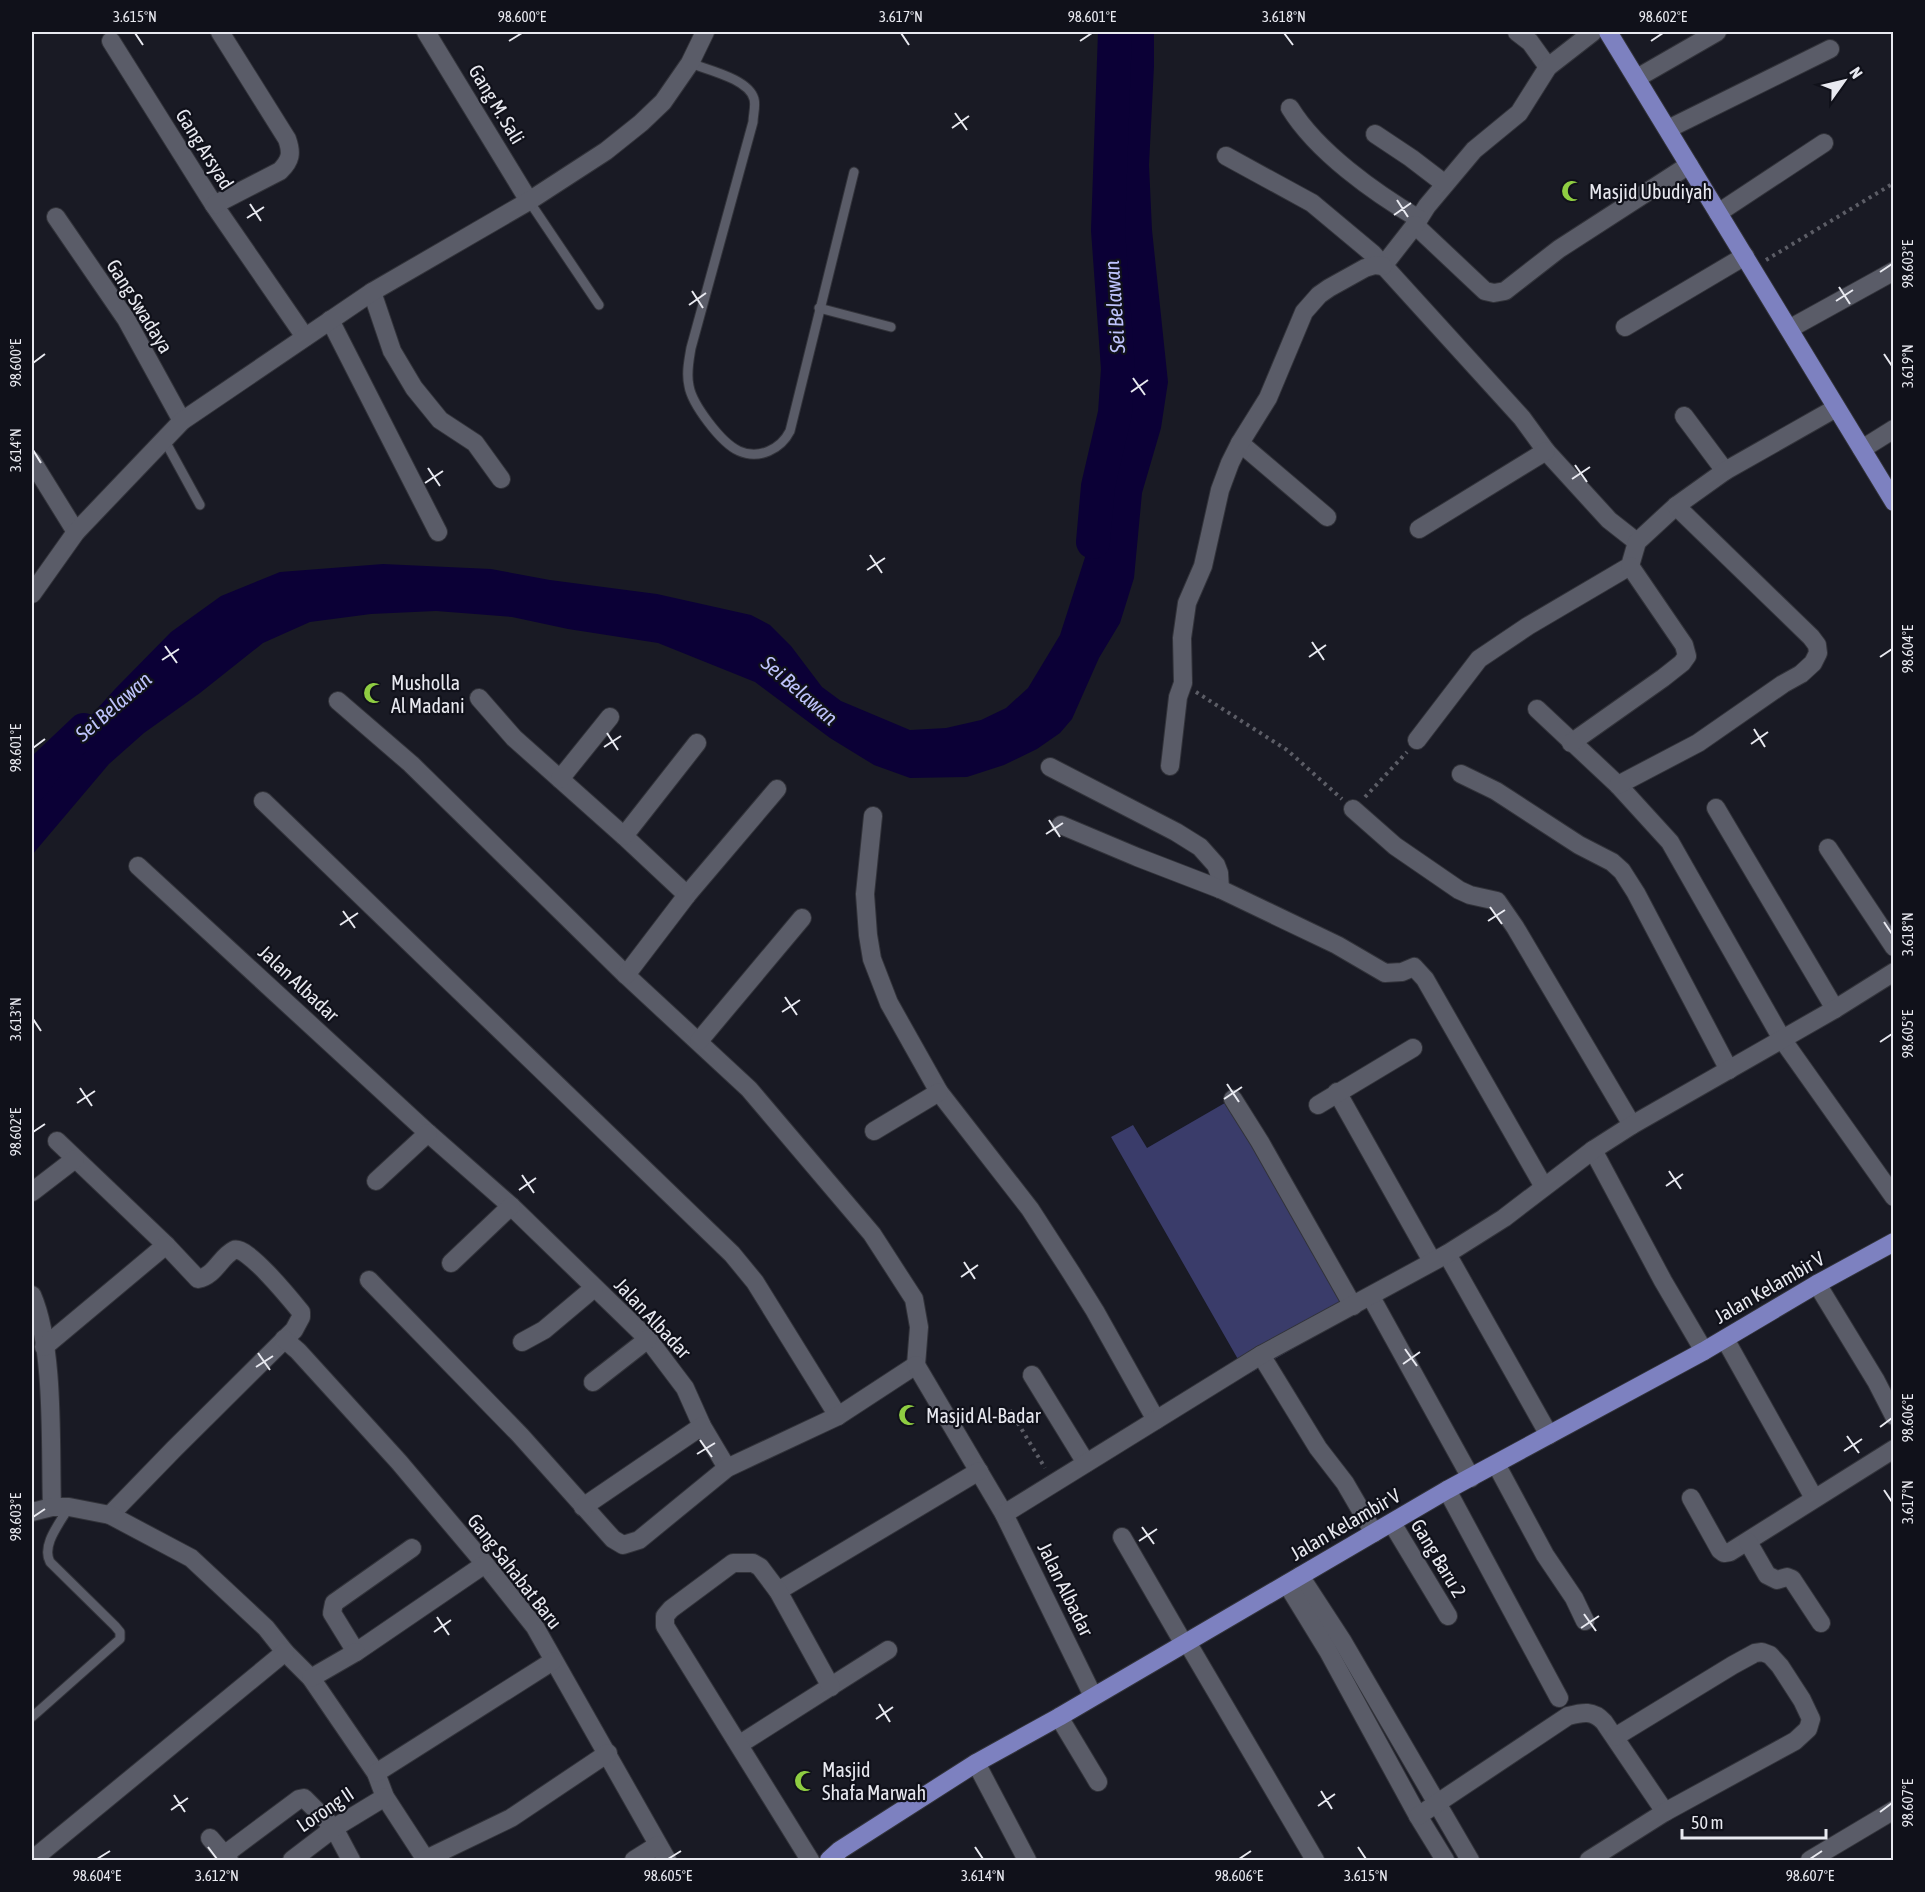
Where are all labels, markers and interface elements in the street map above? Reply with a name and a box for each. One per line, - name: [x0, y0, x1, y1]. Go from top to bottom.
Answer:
- text: 3.615°N: [113, 8, 157, 25]
- text: 98.600°E: [498, 8, 547, 25]
- text: 3.617°N: [879, 8, 923, 25]
- text: 98.601°E: [1068, 8, 1117, 25]
- text: 3.618°N: [1262, 8, 1306, 25]
- text: 98.602°E: [1639, 8, 1688, 25]
- north arrow: [1814, 51, 1874, 111]
- street label: Gang M. Sali: [464, 60, 530, 148]
- text: N: [1846, 64, 1867, 82]
- street label: Gang Arsyad: [171, 105, 239, 193]
- mosque icon: Masjid Ubudiyah: [1560, 179, 1584, 203]
- place label: Masjid Ubudiyah: [1589, 180, 1712, 203]
- text: 98.603°E: [1899, 239, 1916, 288]
- street label: Gang Swadaya: [102, 255, 178, 357]
- water label: Sei Belawan: [1099, 260, 1129, 355]
- text: 98.600°E: [7, 338, 24, 387]
- text: 3.619°N: [1899, 344, 1916, 388]
- text: 3.614°N: [7, 428, 24, 472]
- text: 98.604°E: [1899, 624, 1916, 673]
- water label: Sei Belawan: [756, 650, 843, 730]
- water label: Sei Belawan: [69, 666, 156, 746]
- place label: Musholla Al Madani: [391, 671, 465, 717]
- mosque icon: Musholla Al Madani: [362, 681, 386, 705]
- text: 98.601°E: [7, 723, 24, 772]
- text: 3.618°N: [1899, 912, 1916, 956]
- street label: Jalan Albadar: [254, 940, 345, 1027]
- text: 3.613°N: [7, 997, 24, 1041]
- text: 98.605°E: [1899, 1009, 1916, 1058]
- text: 98.602°E: [7, 1107, 24, 1156]
- street label: Jalan Kelambir V: [1710, 1246, 1828, 1328]
- street label: Jalan Albadar: [610, 1273, 697, 1364]
- text: 98.606°E: [1899, 1393, 1916, 1442]
- mosque icon: Masjid Al-Badar: [897, 1403, 921, 1427]
- place label: Masjid Al-Badar: [926, 1404, 1042, 1427]
- text: 3.617°N: [1899, 1480, 1916, 1524]
- street label: Jalan Kelambir V: [1286, 1483, 1404, 1565]
- text: 98.603°E: [7, 1492, 24, 1541]
- street label: Gang Sahabat Baru: [463, 1509, 567, 1633]
- street label: Gang Baru 2: [1407, 1515, 1471, 1601]
- street label: Jalan Albadar: [1033, 1538, 1099, 1641]
- place label: Masjid Shafa Marwah: [822, 1758, 926, 1804]
- mosque icon: Masjid Shafa Marwah: [793, 1769, 817, 1793]
- text: 98.607°E: [1899, 1778, 1916, 1827]
- street label: Lorong II: [292, 1782, 358, 1836]
- scale bar: [1682, 1802, 1826, 1840]
- text: 50 m: [1691, 1812, 1723, 1833]
- text: 98.604°E: [73, 1867, 122, 1884]
- text: 3.612°N: [195, 1867, 239, 1884]
- text: 98.605°E: [644, 1867, 693, 1884]
- text: 3.614°N: [961, 1867, 1005, 1884]
- text: 98.606°E: [1215, 1867, 1264, 1884]
- text: 3.615°N: [1344, 1867, 1388, 1884]
- text: 98.607°E: [1786, 1867, 1835, 1884]

